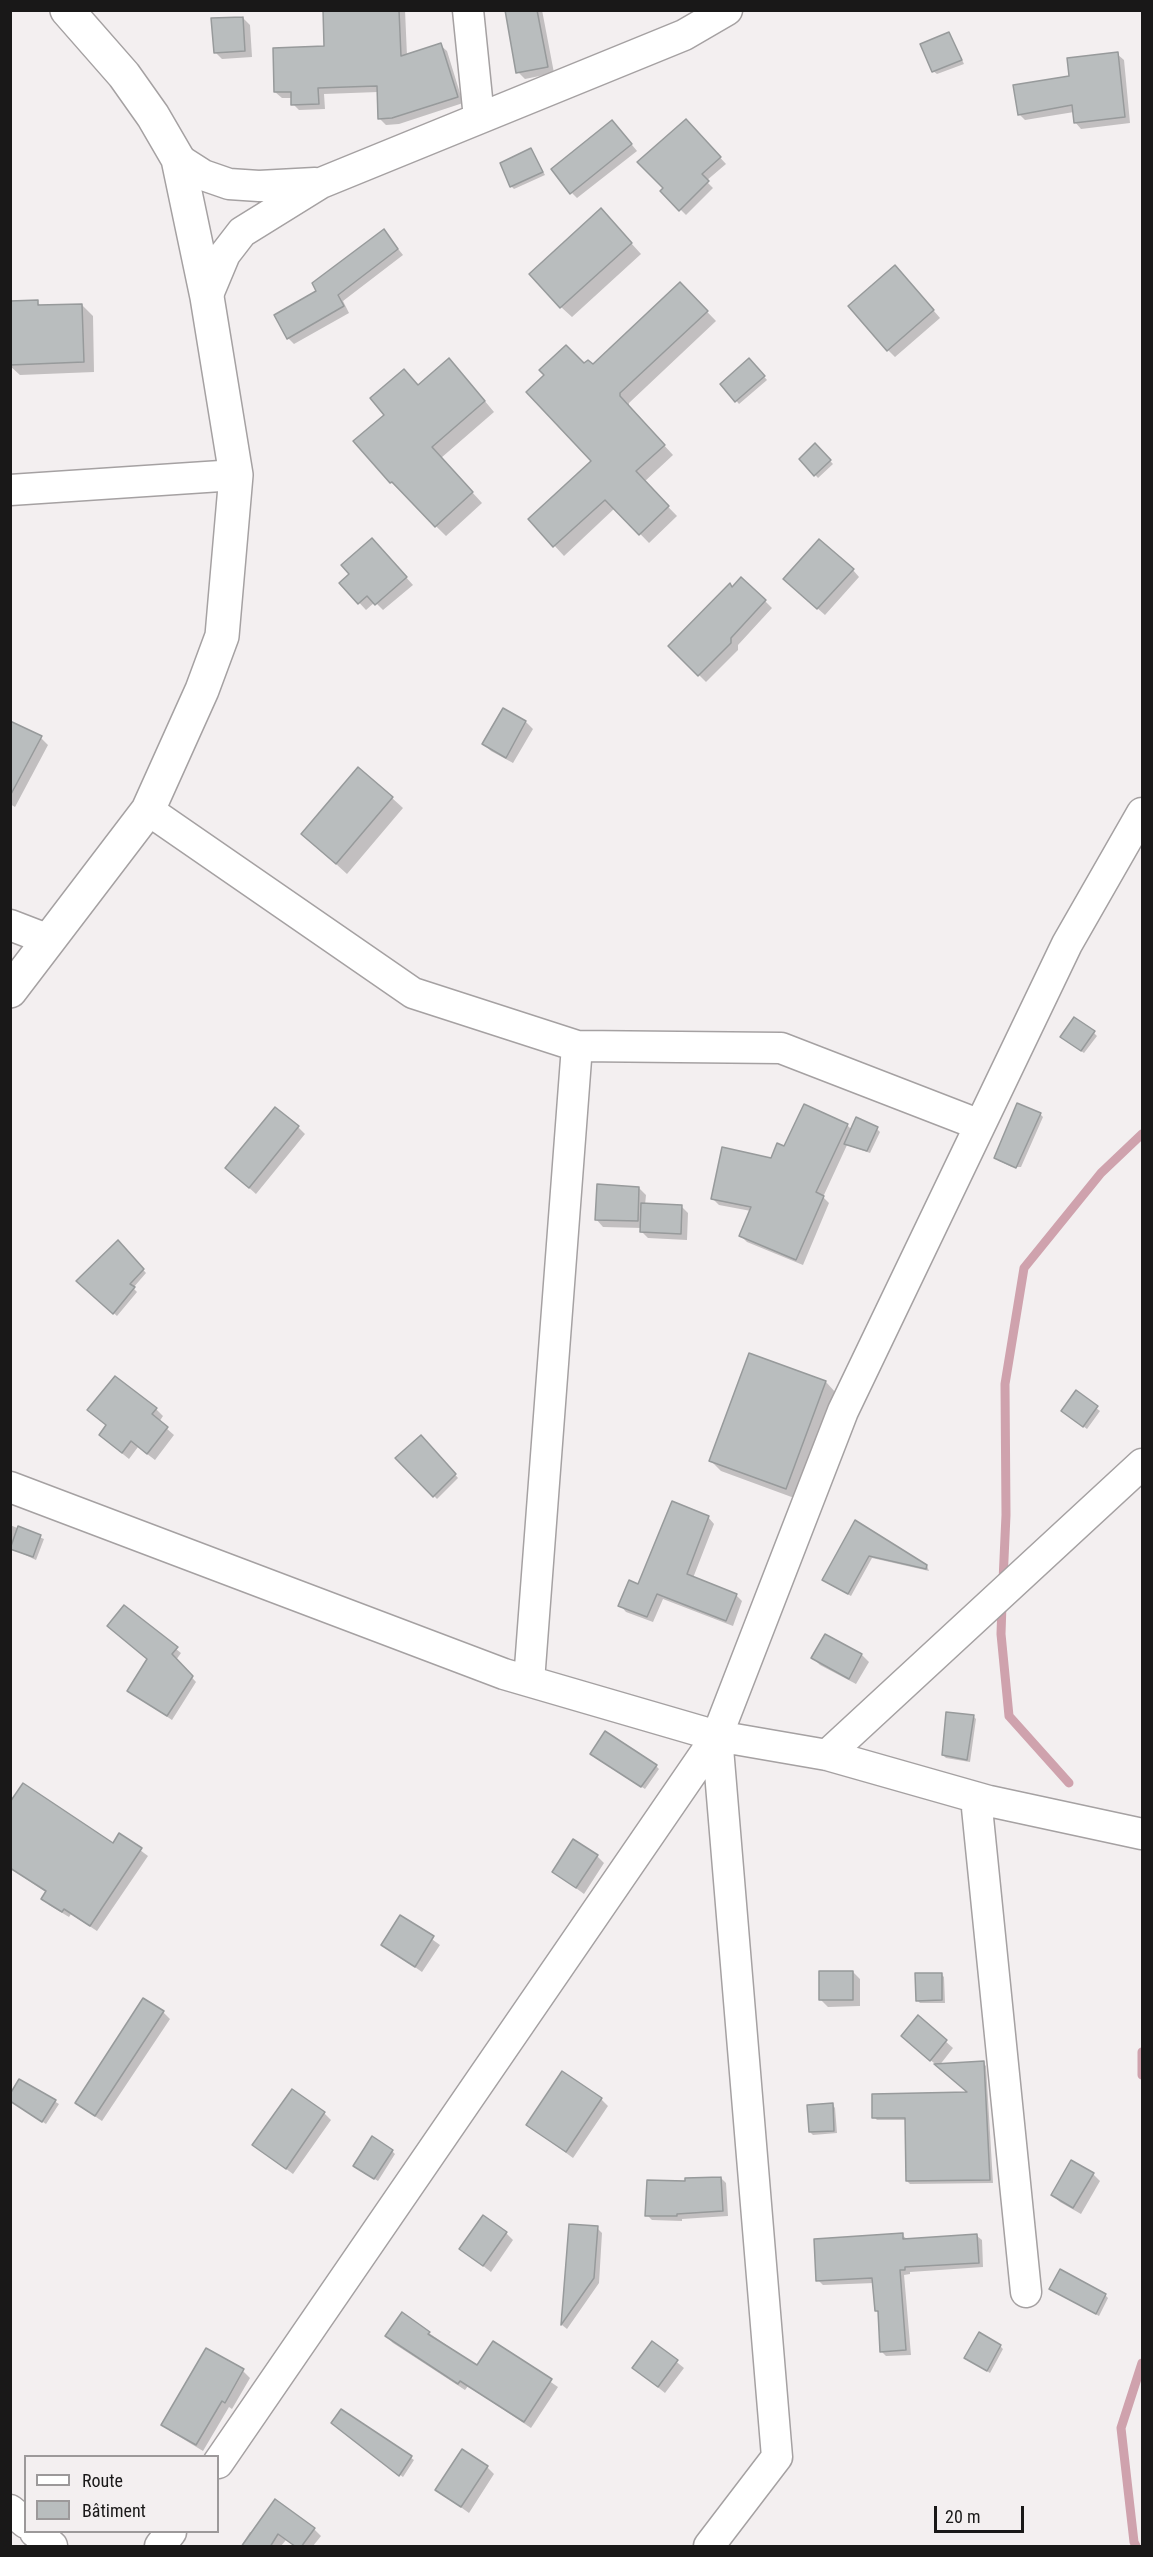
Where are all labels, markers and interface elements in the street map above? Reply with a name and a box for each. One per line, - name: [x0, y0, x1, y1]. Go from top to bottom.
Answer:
- legend: [24, 2455, 219, 2533]
- text: Route: [82, 2470, 123, 2491]
- scale bar: [937, 2494, 1027, 2532]
- text: Bâtiment: [82, 2500, 146, 2521]
- text: 20 m: [945, 2506, 980, 2527]

